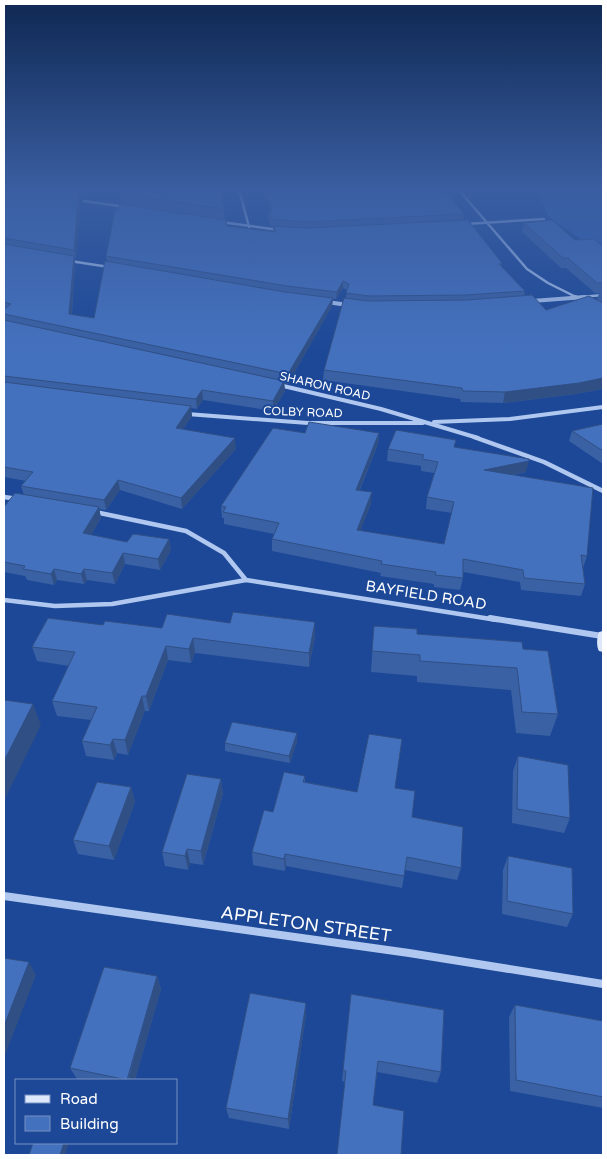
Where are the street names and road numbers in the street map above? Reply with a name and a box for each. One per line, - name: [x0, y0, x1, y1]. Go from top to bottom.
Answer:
- street label: SHARON ROAD: [278, 369, 372, 403]
- street label: COLBY ROAD: [263, 404, 343, 420]
- street label: BAYFIELD ROAD: [364, 577, 488, 613]
- street label: APPLETON STREET: [219, 901, 393, 947]

